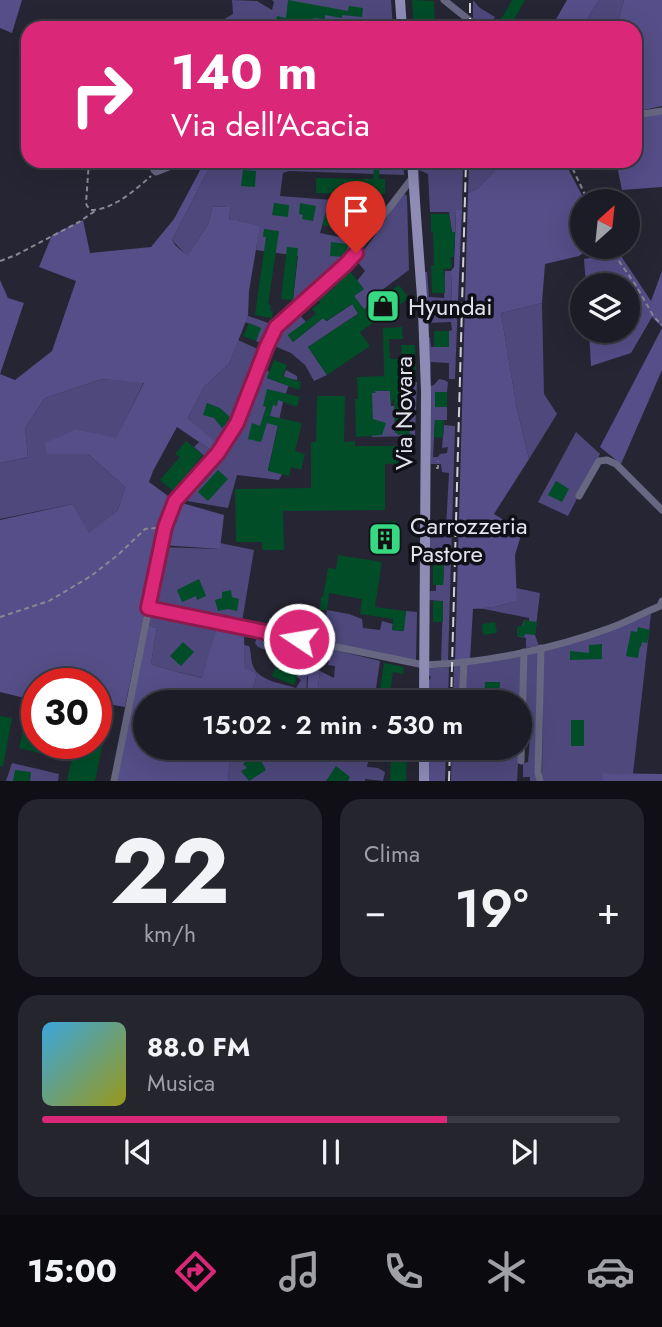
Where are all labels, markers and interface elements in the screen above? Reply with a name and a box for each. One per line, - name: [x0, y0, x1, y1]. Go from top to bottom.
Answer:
- text: 140 m: [171, 37, 317, 107]
- icon: right: [56, 49, 147, 140]
- text: Via dell'Acacia: [171, 102, 370, 148]
- pin: [326, 181, 386, 253]
- north arrow: [570, 189, 640, 259]
- map controls: [570, 189, 640, 343]
- icon: arrive: [337, 192, 375, 230]
- button: layers: [570, 273, 640, 343]
- shop icon: Hyundai: [364, 287, 402, 325]
- place label: Hyundai: [408, 289, 492, 324]
- street label: Via Novara: [386, 356, 421, 470]
- place label: Carrozzeria Pastore: [410, 508, 528, 571]
- building icon: Carrozzeria Pastore: [366, 520, 404, 558]
- position arrow: [262, 602, 336, 676]
- speed limit sign: 30: [21, 668, 112, 759]
- text: 15:02 · 2 min · 530 m: [202, 706, 463, 744]
- text: 22: [110, 806, 230, 937]
- text: Clima: [364, 837, 420, 871]
- text: 19°: [455, 871, 529, 947]
- text: −: [364, 883, 386, 938]
- text: +: [597, 883, 620, 938]
- text: km/h: [144, 917, 196, 951]
- text: 88.0 FM: [147, 1028, 250, 1066]
- text: Musica: [147, 1066, 215, 1100]
- icon: previous: [119, 1133, 157, 1171]
- icon: pause: [312, 1133, 350, 1171]
- icon: next: [505, 1133, 543, 1171]
- icon: directions: [171, 1247, 220, 1296]
- icon: music: [275, 1247, 324, 1296]
- icon: phone: [379, 1247, 428, 1296]
- icon: climate: [482, 1247, 531, 1296]
- icon: car: [586, 1247, 635, 1296]
- text: 15:00: [27, 1248, 117, 1294]

